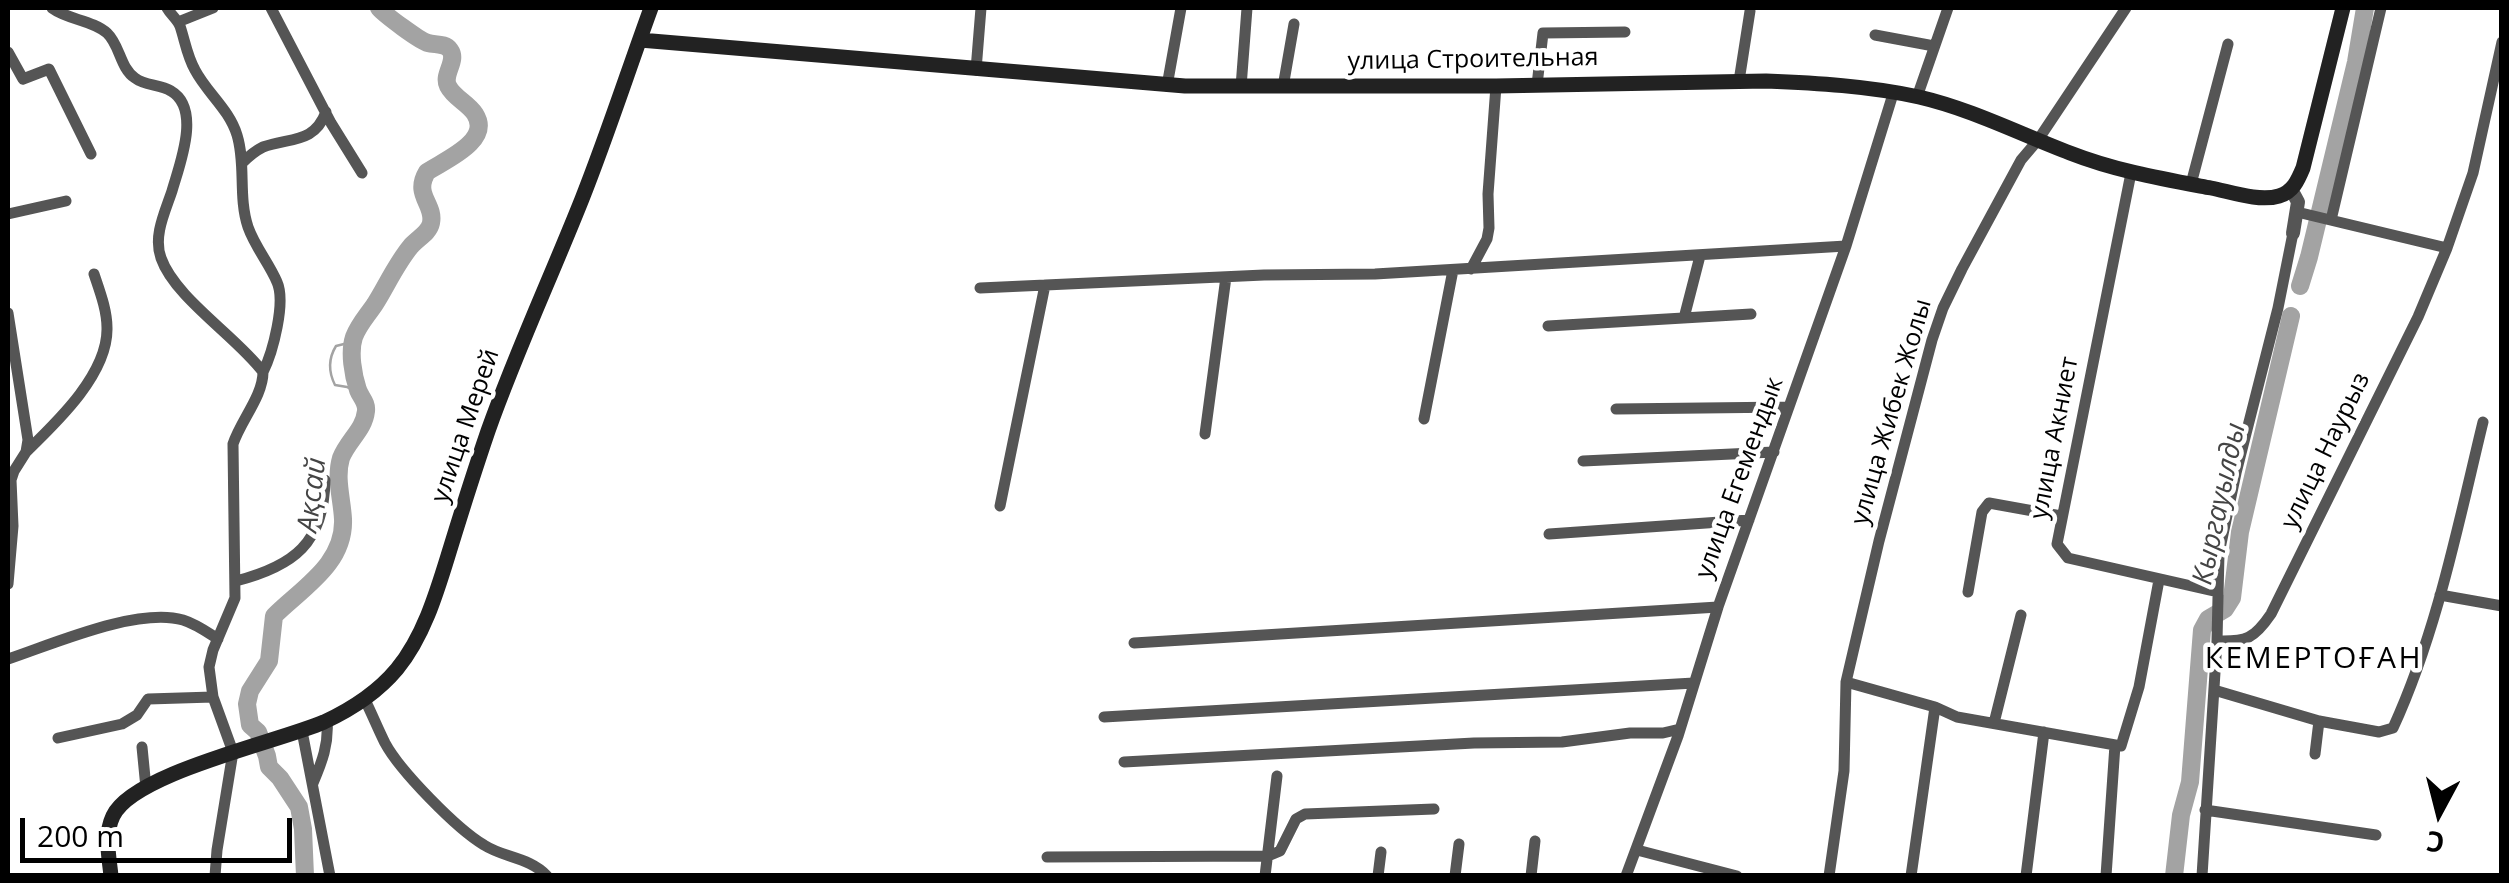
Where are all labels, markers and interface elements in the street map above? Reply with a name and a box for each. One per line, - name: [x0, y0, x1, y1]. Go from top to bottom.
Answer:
- street label: улица Строительная: [1347, 43, 1599, 77]
- street label: улица Жибек Жолы: [1845, 296, 1939, 528]
- street label: улица Мерей: [426, 345, 506, 507]
- street label: улица Акниет: [2025, 354, 2085, 522]
- street label: улица Наурыз: [2275, 368, 2377, 534]
- street label: улица Егемендык: [1690, 373, 1790, 583]
- water label: Кыргауылды: [2186, 420, 2254, 588]
- water label: Ақсай: [292, 456, 334, 534]
- district label: КЕМЕРТОҒАН: [2205, 641, 2423, 677]
- north arrow: [2389, 763, 2489, 863]
- scale bar: [25, 798, 298, 860]
- text: 200 m: [37, 815, 124, 856]
- text: С: [2424, 823, 2447, 863]

